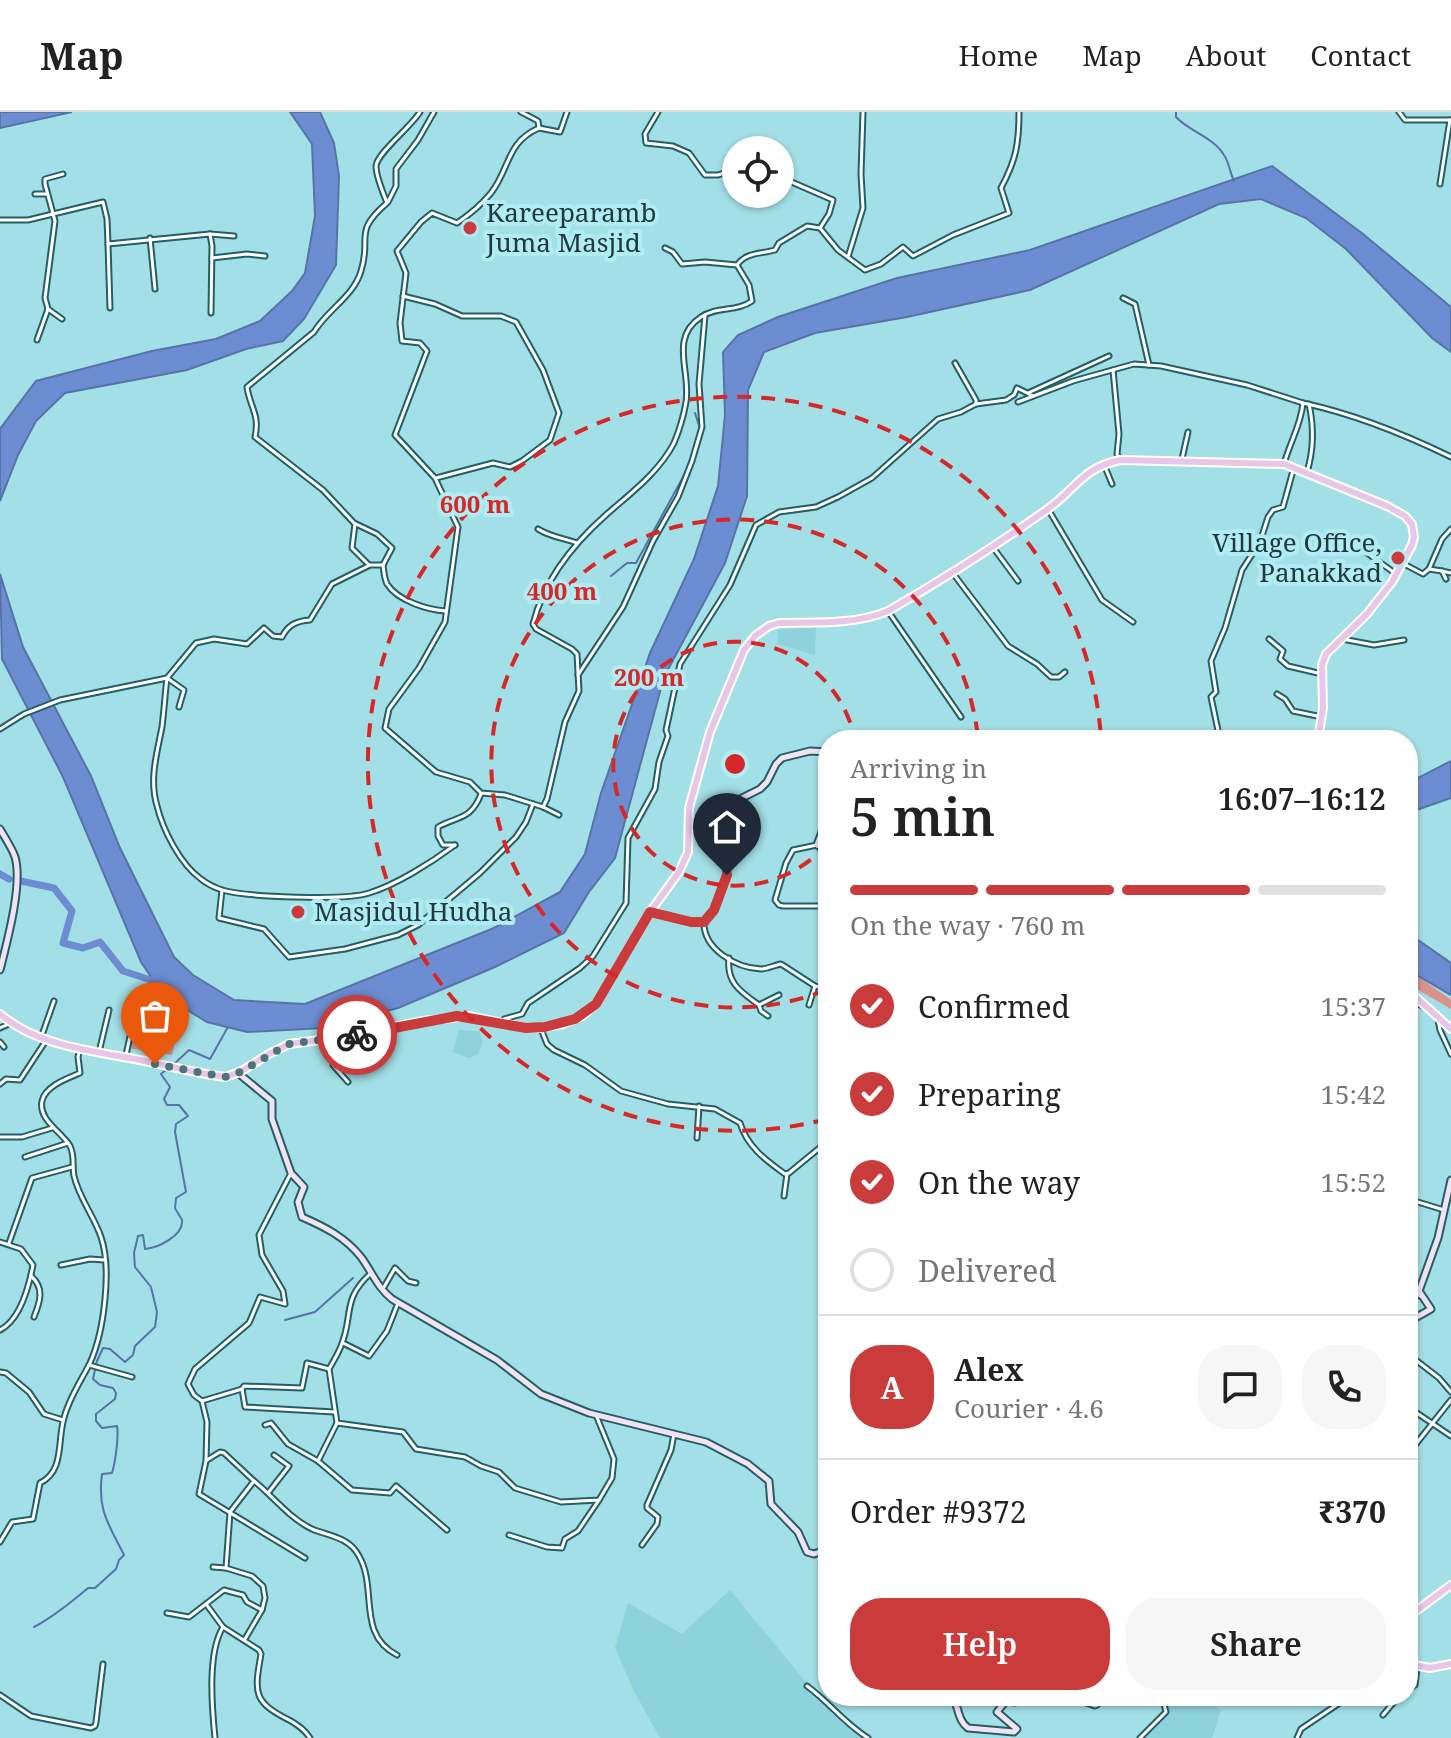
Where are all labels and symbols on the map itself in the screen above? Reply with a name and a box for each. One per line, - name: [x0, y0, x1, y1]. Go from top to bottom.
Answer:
- place label: Kareeparamb Juma Masjid: [485, 194, 656, 260]
- marker: Kareeparamb Juma Masjid: [461, 219, 479, 237]
- text: 600 m: [440, 487, 511, 520]
- place label: Village Office, Panakkad: [1212, 524, 1382, 590]
- marker: Village Office, Panakkad: [1389, 549, 1407, 567]
- text: 400 m: [527, 574, 598, 607]
- text: 200 m: [614, 660, 685, 693]
- centre of rings: [721, 750, 749, 778]
- pin: [693, 793, 761, 875]
- place label: Masjidul Hudha: [314, 893, 512, 929]
- marker: Masjidul Hudha: [289, 903, 307, 921]
- pin: [121, 982, 189, 1064]
- courier: [317, 995, 397, 1075]

